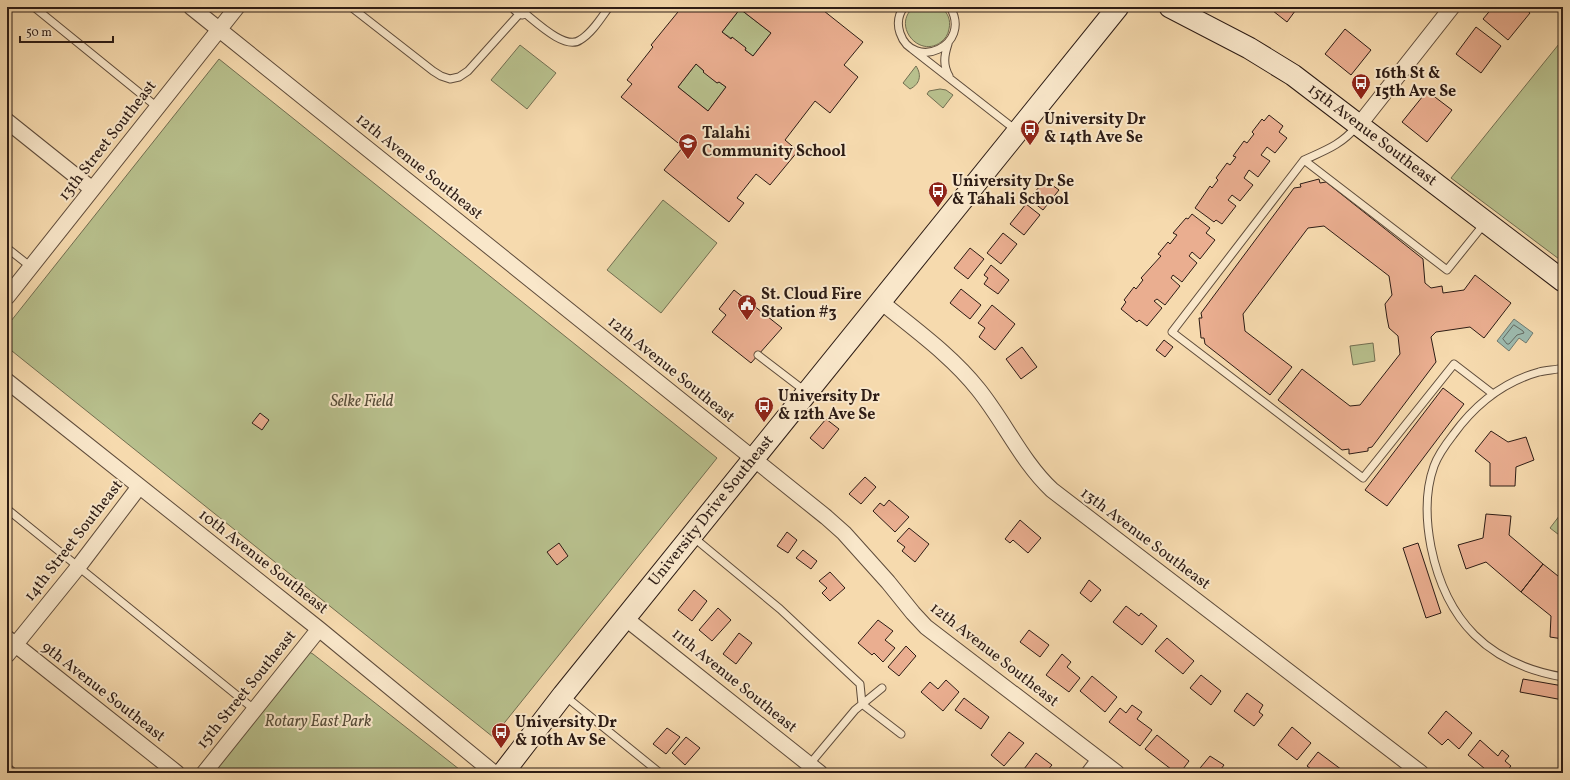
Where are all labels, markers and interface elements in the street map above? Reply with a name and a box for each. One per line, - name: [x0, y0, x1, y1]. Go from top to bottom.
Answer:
- scale bar: [20, 18, 113, 44]
- text: 50 m: [26, 25, 52, 41]
- place label: 16th St & 15th Ave Se: [1375, 63, 1456, 103]
- bus stop icon: 16th St & 15th Ave Se: [1350, 72, 1372, 100]
- street label: 13th Street Southeast: [54, 76, 162, 206]
- street label: 15th Avenue Southeast: [1303, 79, 1442, 192]
- street label: 12th Avenue Southeast: [351, 109, 488, 226]
- place label: University Dr & 14th Ave Se: [1044, 109, 1146, 149]
- bus stop icon: University Dr & 14th Ave Se: [1019, 118, 1041, 146]
- place label: Talahi Community School: [702, 123, 847, 163]
- school or university icon: Talahi Community School: [677, 132, 699, 160]
- place label: University Dr Se & Tahali School: [952, 171, 1074, 211]
- bus stop icon: University Dr Se & Tahali School: [927, 180, 949, 208]
- place label: St. Cloud Fire Station #3: [761, 284, 862, 324]
- public building icon: St. Cloud Fire Station #3: [736, 293, 758, 321]
- street label: 12th Avenue Southeast: [603, 312, 740, 429]
- place label: University Dr & 12th Ave Se: [778, 386, 880, 426]
- park label: Selke Field: [330, 391, 394, 413]
- bus stop icon: University Dr & 12th Ave Se: [753, 395, 775, 423]
- street label: University Drive Southeast: [644, 430, 780, 591]
- street label: 14th Street Southeast: [20, 475, 129, 606]
- street label: 13th Avenue Southeast: [1075, 483, 1215, 596]
- street label: 10th Avenue Southeast: [193, 504, 333, 620]
- street label: 12th Avenue Southeast: [925, 598, 1063, 713]
- street label: 11th Avenue Southeast: [667, 623, 802, 739]
- street label: 15th Street Southeast: [192, 626, 302, 754]
- street label: 9th Avenue Southeast: [36, 637, 170, 748]
- park label: Rotary East Park: [265, 711, 372, 733]
- place label: University Dr & 10th Av Se: [515, 712, 617, 752]
- bus stop icon: University Dr & 10th Av Se: [490, 721, 512, 749]

